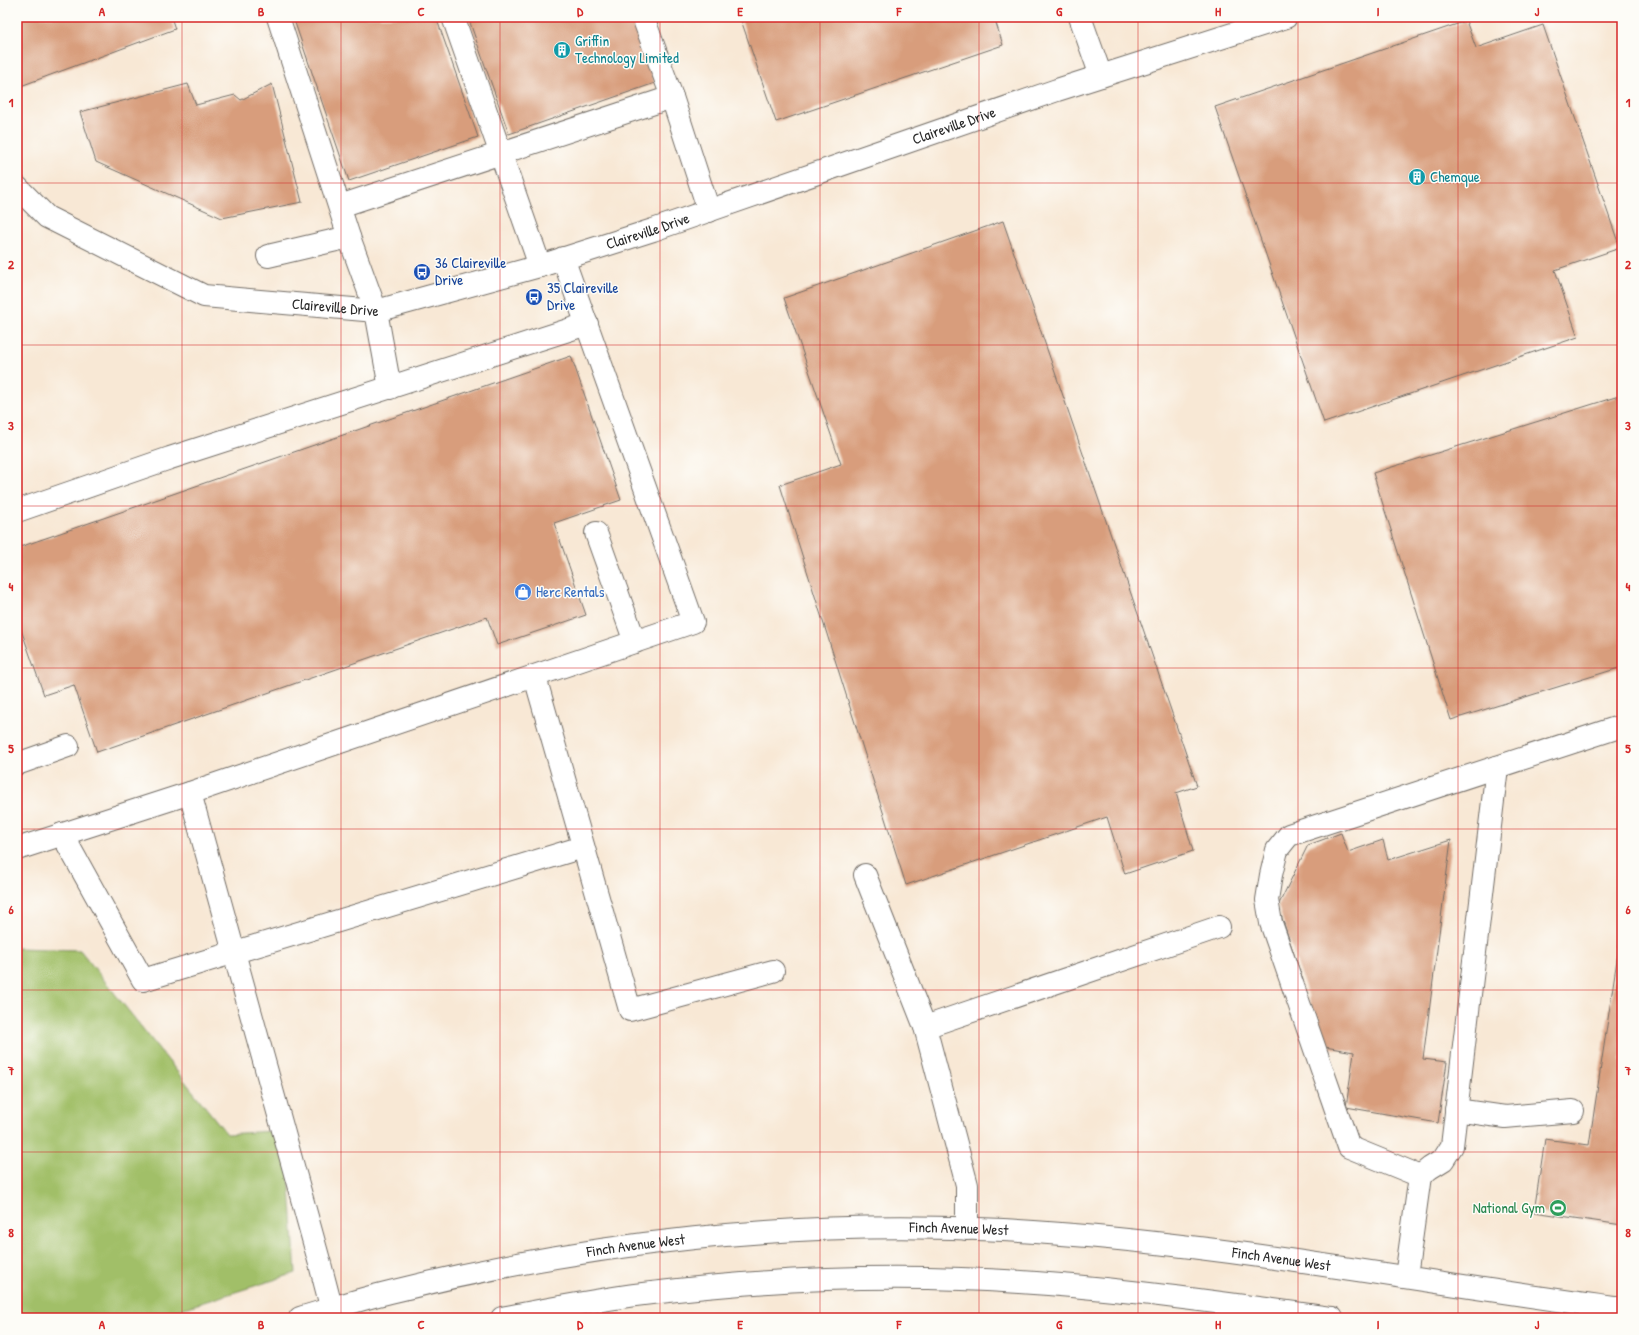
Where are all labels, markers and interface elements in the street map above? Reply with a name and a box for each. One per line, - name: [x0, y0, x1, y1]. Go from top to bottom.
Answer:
- text: A: [99, 2, 106, 20]
- text: B: [258, 2, 265, 20]
- text: C: [417, 2, 425, 20]
- text: D: [577, 2, 584, 20]
- text: E: [737, 2, 743, 20]
- text: F: [896, 2, 903, 20]
- text: G: [1056, 2, 1063, 20]
- text: H: [1215, 2, 1221, 20]
- text: I: [1376, 2, 1380, 20]
- text: J: [1535, 2, 1540, 20]
- place label: Griffin Technology Limited: [575, 30, 679, 68]
- building icon: Griffin Technology Limited: [552, 40, 572, 60]
- text: 1: [9, 93, 14, 111]
- text: 1: [1626, 93, 1631, 111]
- street label: Claireville Drive: [909, 101, 998, 149]
- place label: Chemque: [1430, 166, 1480, 187]
- building icon: Chemque: [1407, 167, 1427, 187]
- street label: Claireville Drive: [603, 207, 692, 254]
- place label: 36 Claireville Drive: [435, 252, 506, 290]
- text: 2: [8, 255, 15, 273]
- text: 2: [1625, 255, 1632, 273]
- bus stop icon: 36 Claireville Drive: [412, 262, 432, 282]
- place label: 35 Claireville Drive: [547, 277, 619, 315]
- bus stop icon: 35 Claireville Drive: [524, 287, 544, 307]
- street label: Claireville Drive: [291, 293, 380, 321]
- text: 3: [8, 416, 14, 434]
- text: 3: [1625, 416, 1631, 434]
- text: 4: [9, 577, 14, 595]
- text: 4: [1626, 577, 1631, 595]
- place label: Herc Rentals: [536, 581, 605, 602]
- shop icon: Herc Rentals: [513, 582, 533, 602]
- text: 5: [8, 739, 14, 757]
- text: 5: [1625, 739, 1631, 757]
- text: 6: [8, 900, 14, 918]
- text: 6: [1625, 900, 1631, 918]
- text: 7: [7, 1061, 15, 1079]
- text: 7: [1624, 1061, 1632, 1079]
- place label: National Gym: [1473, 1197, 1545, 1218]
- sports icon: National Gym: [1548, 1198, 1568, 1218]
- street label: Finch Avenue West: [908, 1216, 1010, 1240]
- text: 8: [8, 1223, 14, 1241]
- text: 8: [1625, 1223, 1631, 1241]
- street label: Finch Avenue West: [584, 1228, 687, 1262]
- street label: Finch Avenue West: [1230, 1241, 1333, 1276]
- text: A: [99, 1315, 106, 1333]
- text: B: [258, 1315, 265, 1333]
- text: C: [417, 1315, 425, 1333]
- text: D: [577, 1315, 584, 1333]
- text: E: [737, 1315, 743, 1333]
- text: F: [896, 1315, 903, 1333]
- text: G: [1056, 1315, 1063, 1333]
- text: H: [1215, 1315, 1221, 1333]
- text: I: [1376, 1315, 1380, 1333]
- text: J: [1535, 1315, 1540, 1333]

